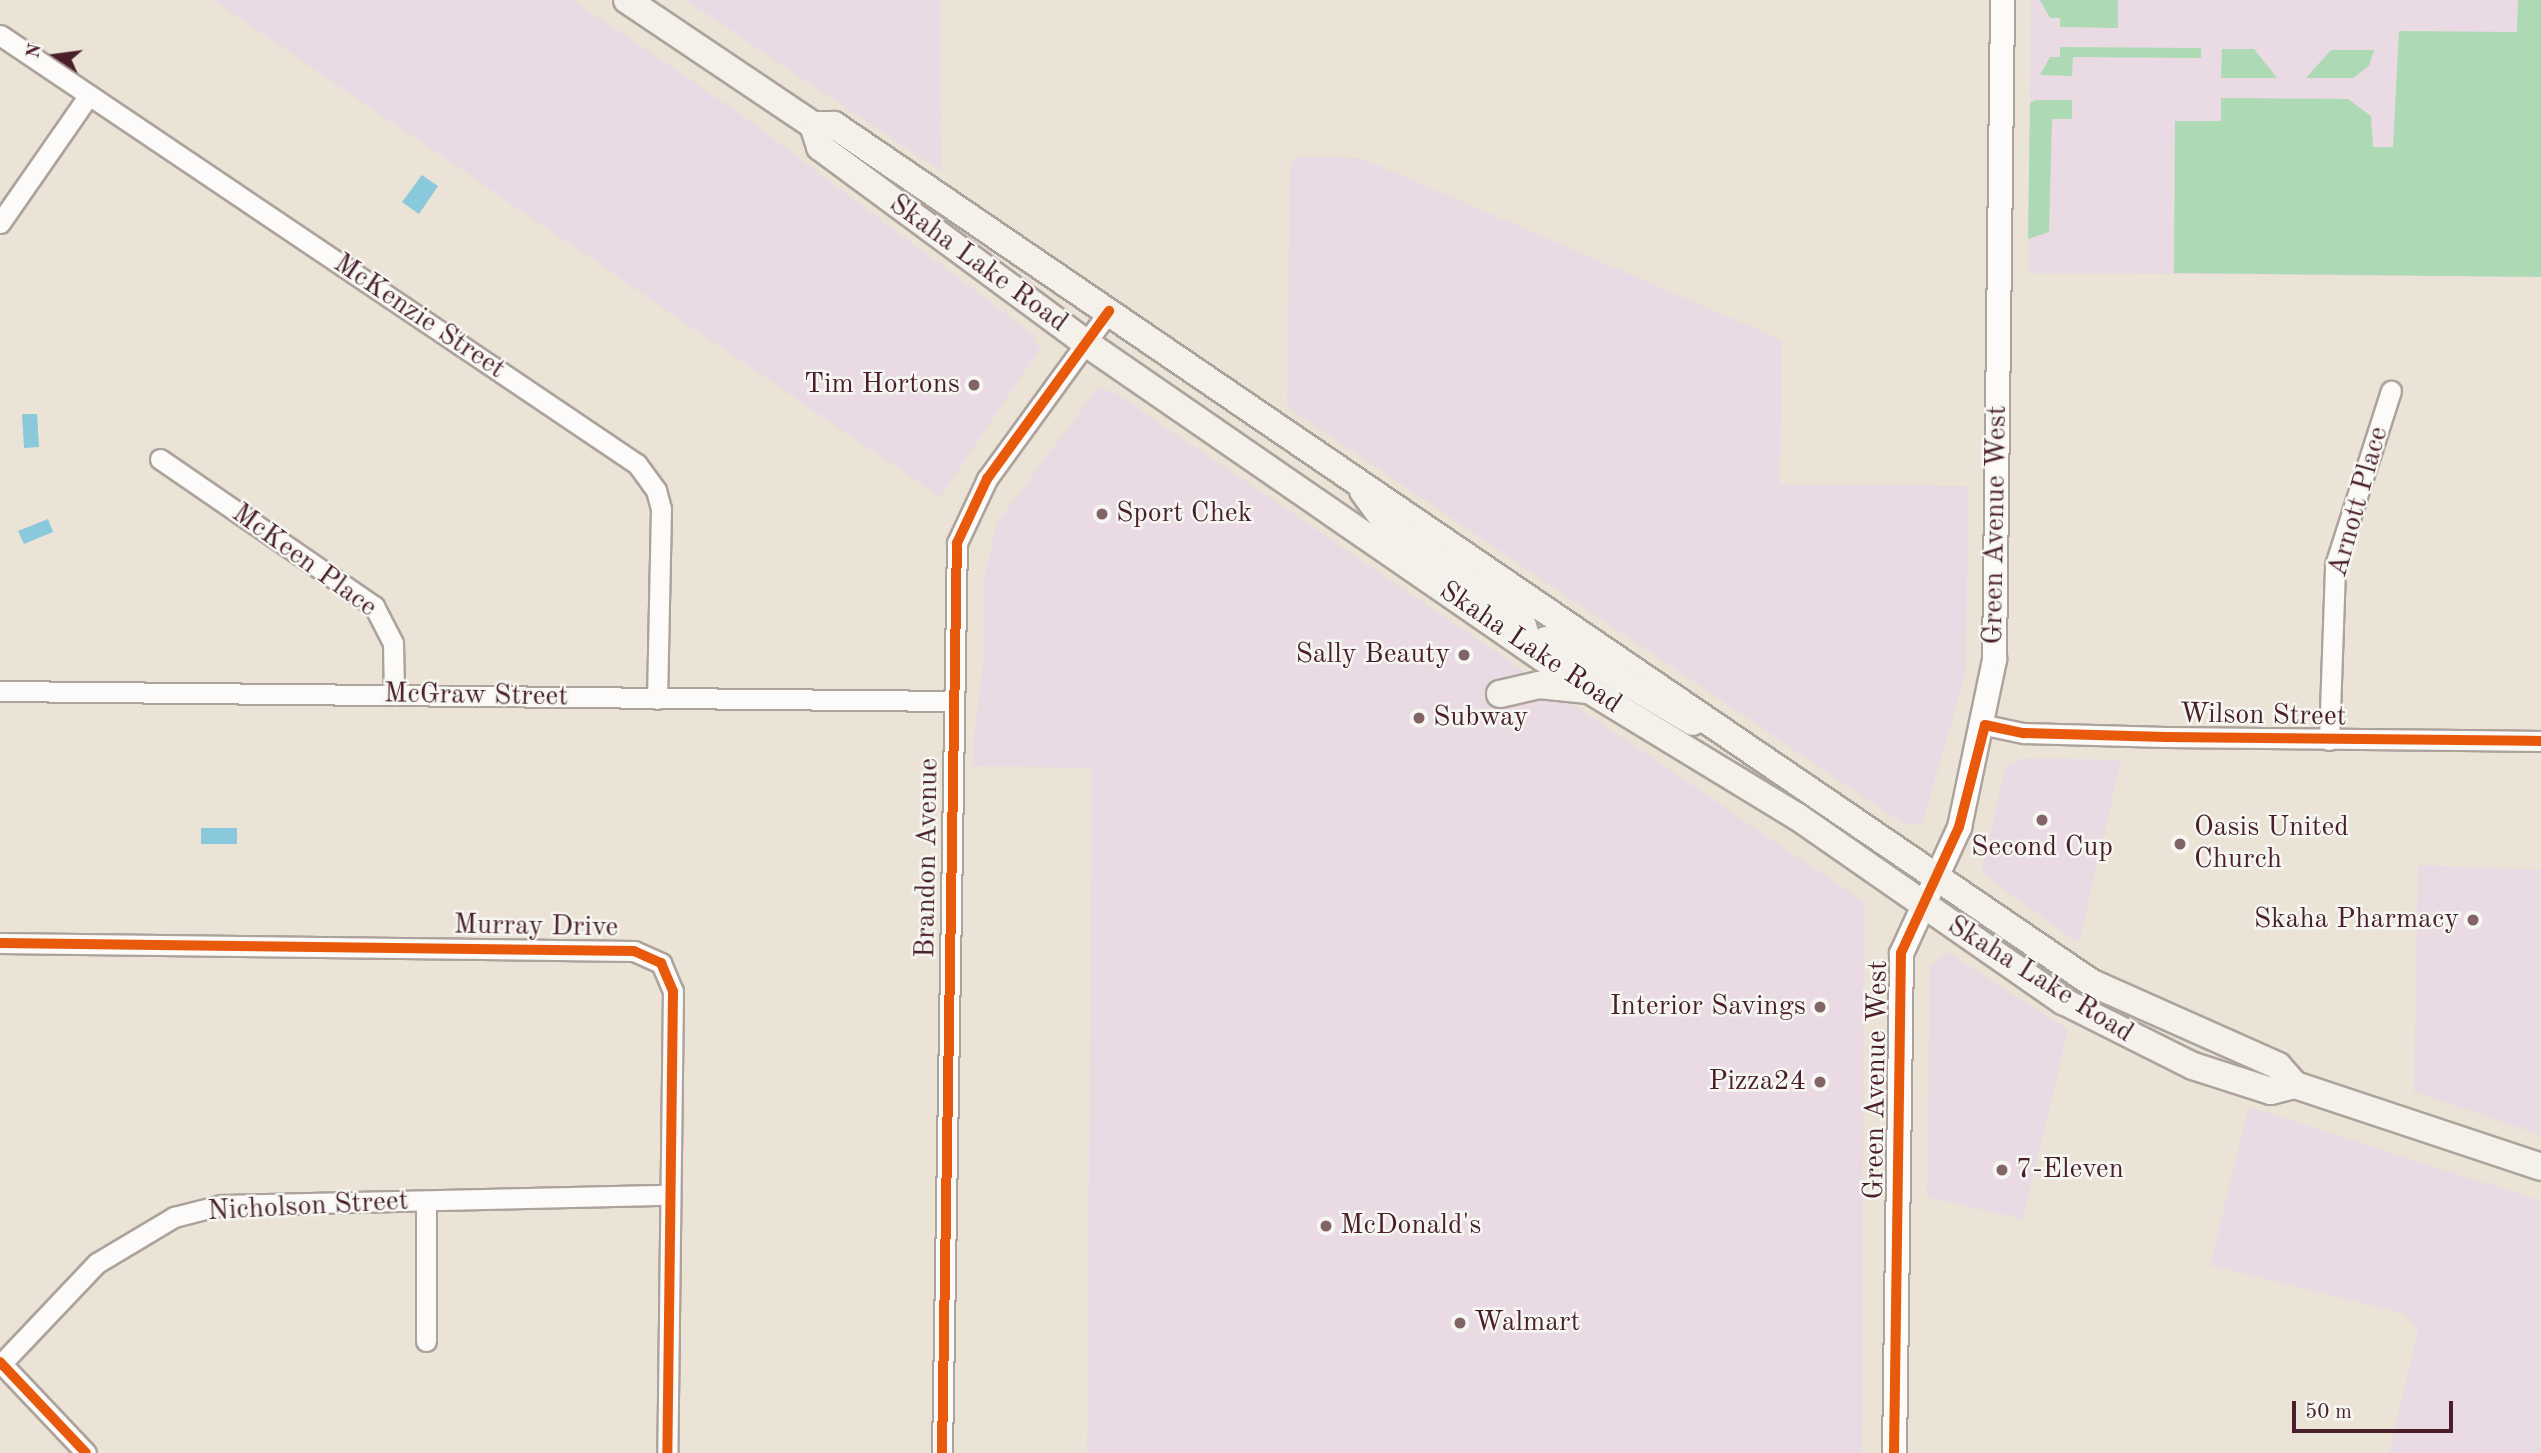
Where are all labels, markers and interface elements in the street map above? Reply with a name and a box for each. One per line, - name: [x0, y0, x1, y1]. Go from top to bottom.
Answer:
- north arrow: [21, 21, 91, 91]
- text: N: [24, 42, 46, 60]
- street label: Skaha Lake Road: [882, 188, 1074, 340]
- street label: McKenzie Street: [327, 247, 511, 387]
- place label: Tim Hortons: [804, 368, 960, 402]
- marker: Tim Hortons: [966, 377, 982, 393]
- street label: Green Avenue West: [1977, 405, 2015, 645]
- street label: Arnott Place: [2322, 423, 2396, 581]
- street label: McKeen Place: [225, 497, 383, 625]
- place label: Sport Chek: [1116, 497, 1252, 531]
- marker: Sport Chek: [1094, 506, 1110, 522]
- street label: Skaha Lake Road: [1432, 575, 1628, 721]
- place label: Sally Beauty: [1295, 638, 1450, 672]
- marker: Sally Beauty: [1456, 647, 1472, 663]
- street label: McGraw Street: [384, 678, 568, 714]
- street label: Wilson Street: [2179, 698, 2347, 734]
- place label: Subway: [1433, 701, 1528, 735]
- marker: Subway: [1411, 710, 1427, 726]
- street label: Brandon Avenue: [909, 758, 947, 958]
- place label: Oasis United Church: [2194, 811, 2349, 877]
- marker: Second Cup: [2034, 812, 2050, 828]
- place label: Second Cup: [1971, 831, 2113, 865]
- marker: Oasis United Church: [2172, 836, 2188, 852]
- place label: Skaha Pharmacy: [2254, 903, 2459, 937]
- street label: Murray Drive: [453, 909, 619, 945]
- street label: Skaha Lake Road: [1941, 909, 2139, 1051]
- marker: Skaha Pharmacy: [2465, 912, 2481, 928]
- street label: Green Avenue West: [1858, 960, 1896, 1200]
- place label: Interior Savings: [1610, 990, 1806, 1024]
- marker: Interior Savings: [1812, 999, 1828, 1015]
- place label: Pizza24: [1708, 1065, 1806, 1099]
- marker: Pizza24: [1812, 1074, 1828, 1090]
- place label: 7-Eleven: [2016, 1153, 2124, 1187]
- marker: 7-Eleven: [1994, 1162, 2010, 1178]
- street label: Nicholson Street: [207, 1185, 409, 1229]
- place label: McDonald's: [1340, 1209, 1481, 1243]
- marker: McDonald's: [1318, 1218, 1334, 1234]
- place label: Walmart: [1474, 1306, 1580, 1340]
- marker: Walmart: [1452, 1315, 1468, 1331]
- scale bar: [2296, 1386, 2457, 1430]
- text: 50 m: [2305, 1402, 2352, 1423]

